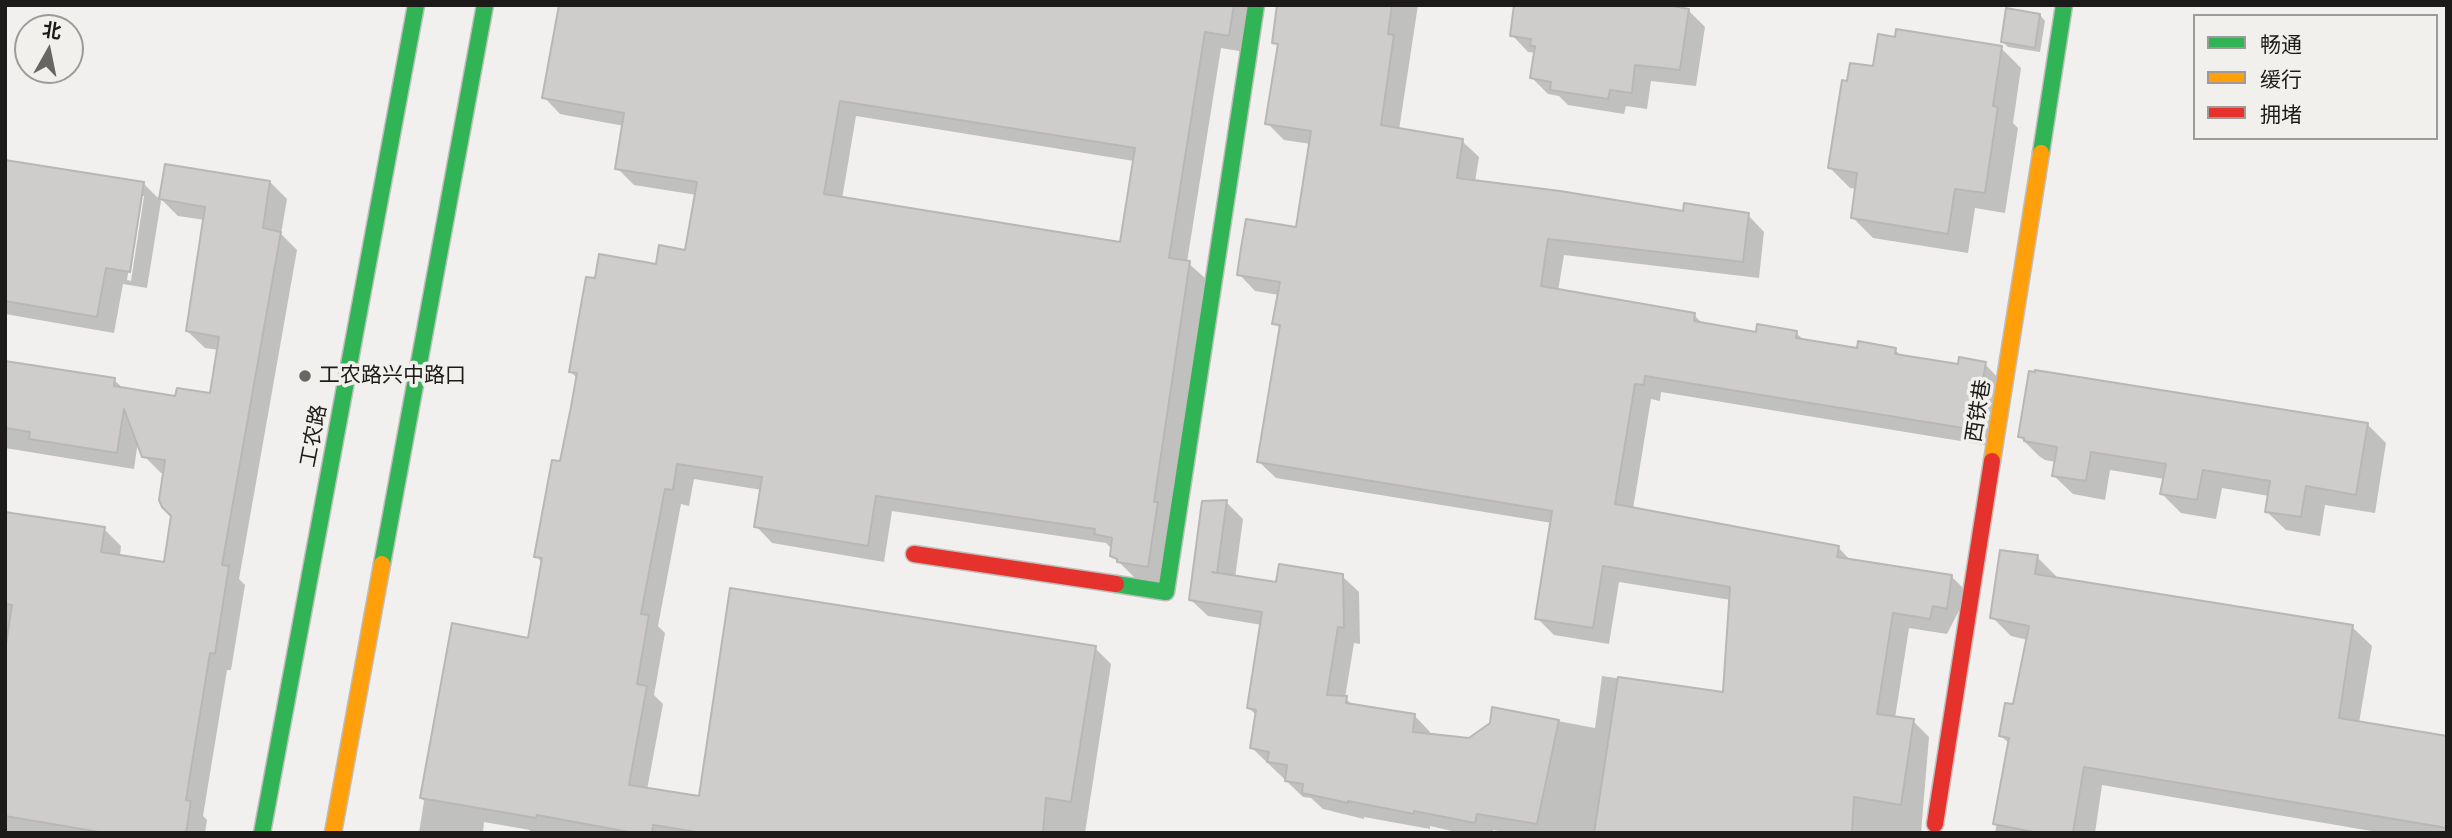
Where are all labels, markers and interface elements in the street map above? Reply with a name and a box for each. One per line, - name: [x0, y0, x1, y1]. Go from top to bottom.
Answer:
- north arrow: [14, 14, 84, 84]
- legend: [2193, 14, 2438, 140]
- text: 北: [41, 17, 63, 44]
- text: 畅通: [2260, 31, 2302, 58]
- text: 缓行: [2260, 66, 2302, 93]
- text: 拥堵: [2260, 101, 2302, 128]
- place label: 工农路兴中路口: [319, 363, 466, 389]
- marker: 工农路兴中路口: [297, 368, 313, 384]
- street label: 西铁巷: [1962, 378, 1996, 444]
- street label: 工农路: [296, 403, 332, 469]

